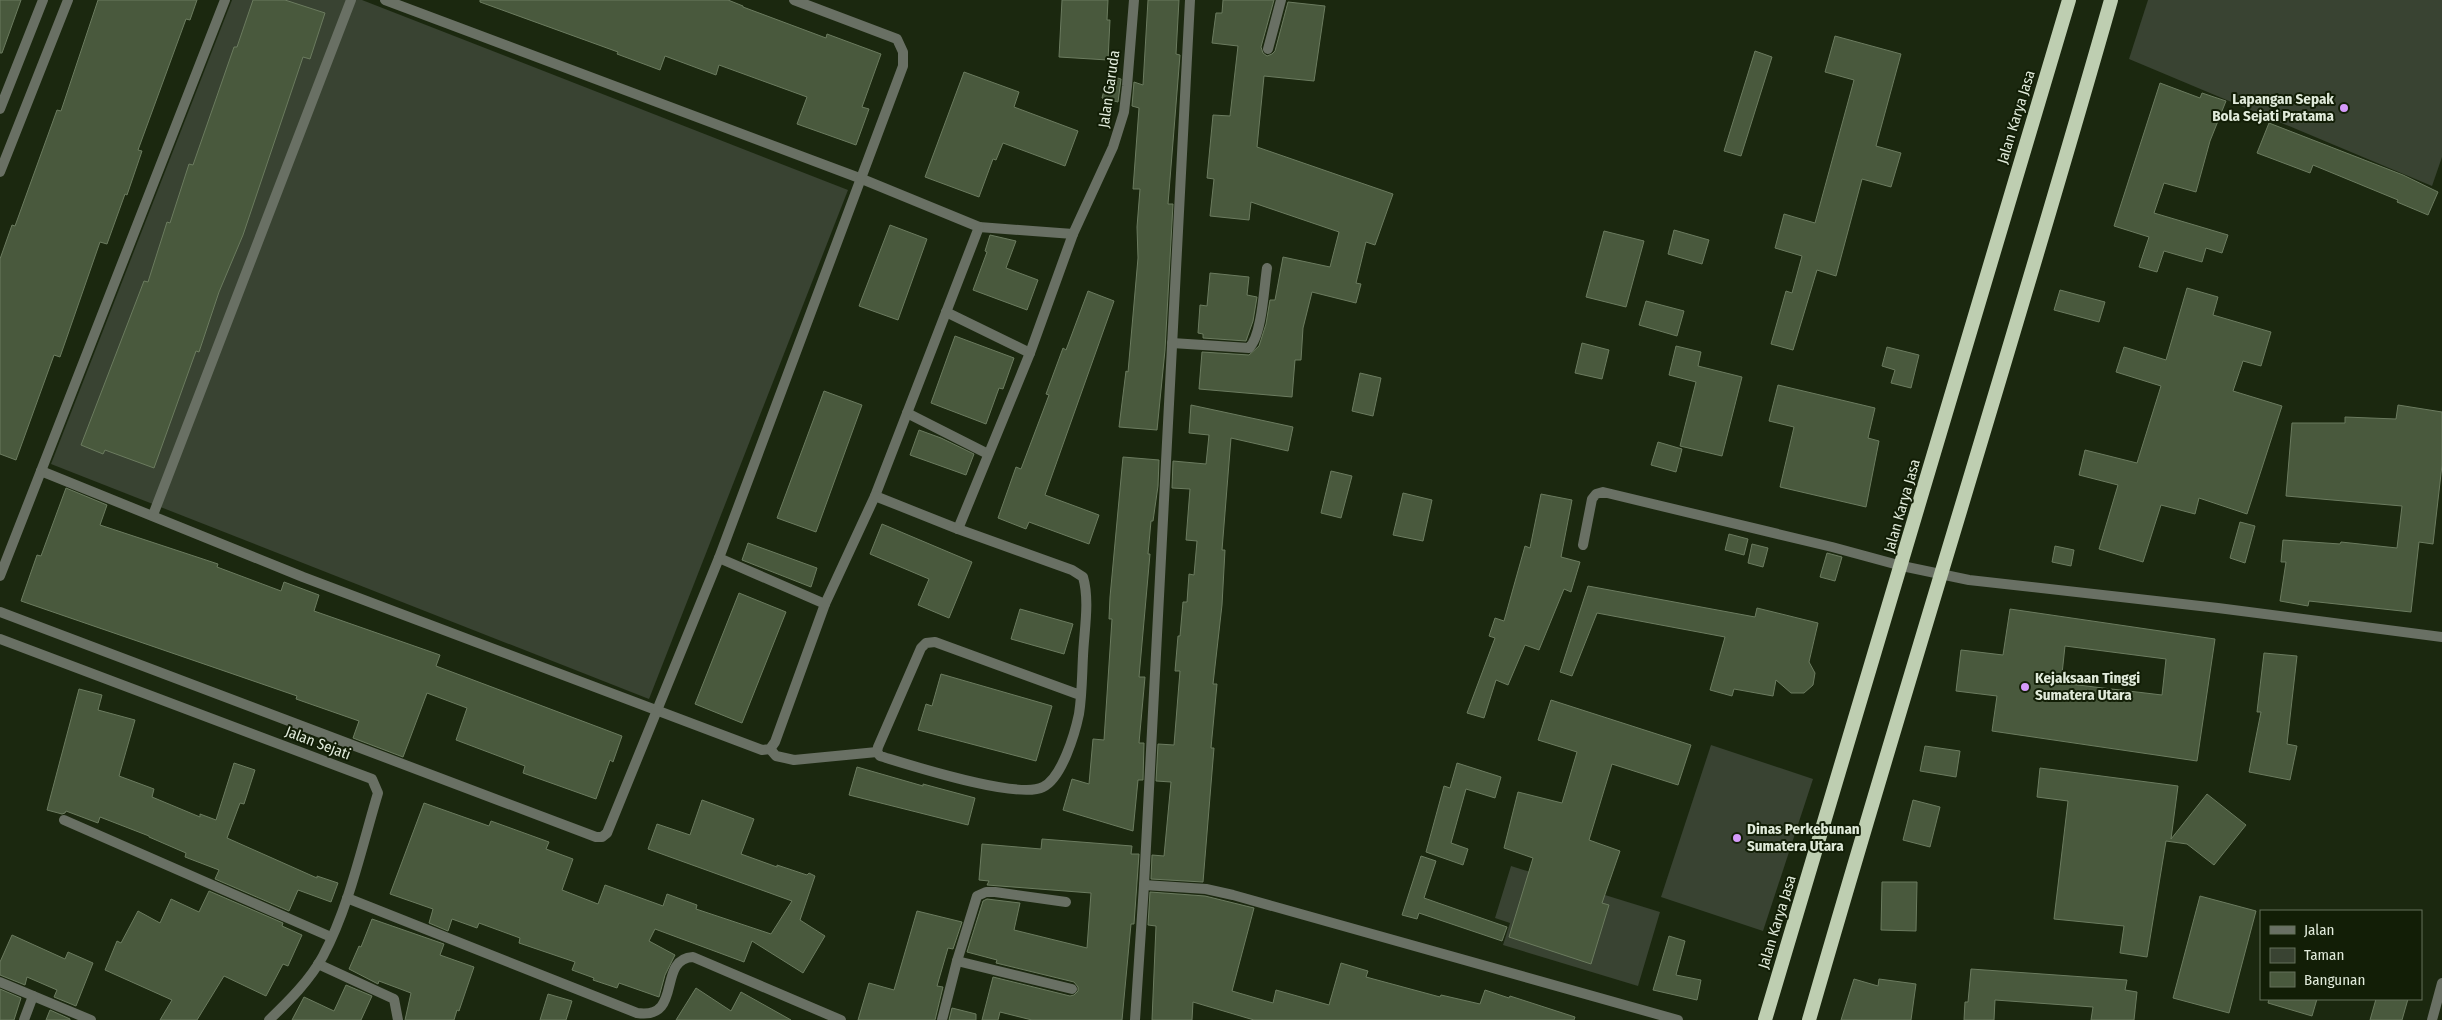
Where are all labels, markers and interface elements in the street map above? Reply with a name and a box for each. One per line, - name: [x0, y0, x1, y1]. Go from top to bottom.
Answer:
- street label: Jalan Garuda: [1095, 49, 1123, 129]
- street label: Jalan Karya Jasa: [1993, 68, 2039, 166]
- place label: Lapangan Sepak Bola Sejati Pratama: [2212, 90, 2335, 125]
- marker: Lapangan Sepak Bola Sejati Pratama: [2338, 102, 2350, 114]
- street label: Jalan Karya Jasa: [1880, 457, 1924, 555]
- place label: Kejaksaan Tinggi Sumatera Utara: [2035, 669, 2140, 704]
- marker: Kejaksaan Tinggi Sumatera Utara: [2019, 681, 2031, 693]
- street label: Jalan Sejati: [283, 722, 353, 764]
- place label: Dinas Perkebunan Sumatera Utara: [1747, 820, 1860, 855]
- marker: Dinas Perkebunan Sumatera Utara: [1731, 832, 1743, 844]
- street label: Jalan Karya Jasa: [1754, 873, 1800, 971]
- legend: [2260, 910, 2422, 1000]
- text: Jalan: [2304, 921, 2334, 939]
- text: Taman: [2304, 946, 2344, 964]
- text: Bangunan: [2304, 971, 2365, 989]

